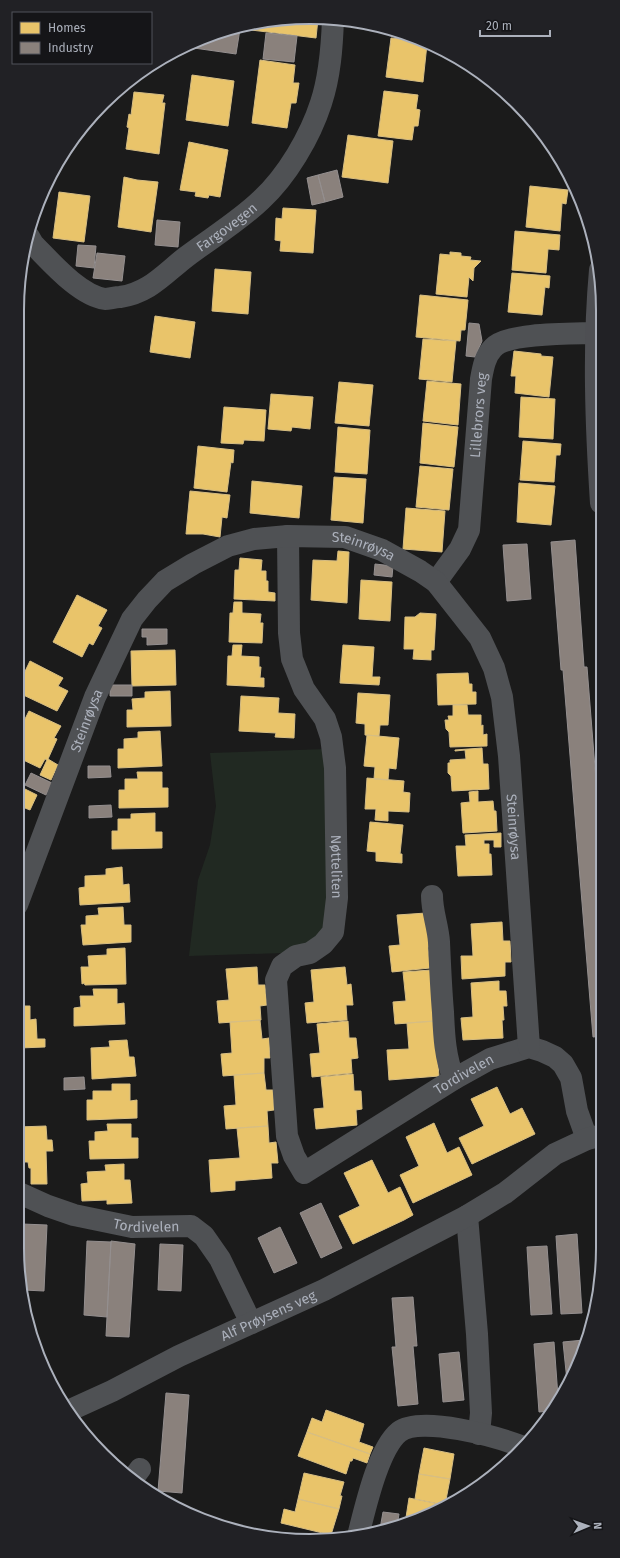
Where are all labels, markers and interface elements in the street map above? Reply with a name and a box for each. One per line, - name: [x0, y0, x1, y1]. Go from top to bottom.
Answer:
- legend: [12, 12, 152, 64]
- scale bar: [480, 12, 550, 38]
- text: 20 m: [486, 19, 512, 33]
- text: Homes: [48, 21, 86, 35]
- text: Industry: [48, 41, 93, 55]
- street label: Fargovegen: [193, 199, 261, 256]
- street label: Lillebrors veg: [467, 371, 491, 459]
- street label: Steinrøysa: [332, 529, 398, 565]
- street label: Steinrøysa: [67, 686, 107, 755]
- street label: Steinrøysa: [503, 793, 524, 861]
- street label: Nøtteliten: [327, 834, 345, 899]
- street label: Tordivelen: [431, 1051, 497, 1098]
- street label: Tordivelen: [112, 1215, 180, 1236]
- street label: Alf Prøysens veg: [218, 1287, 319, 1345]
- north arrow: [568, 1506, 608, 1546]
- text: N: [591, 1522, 604, 1530]

